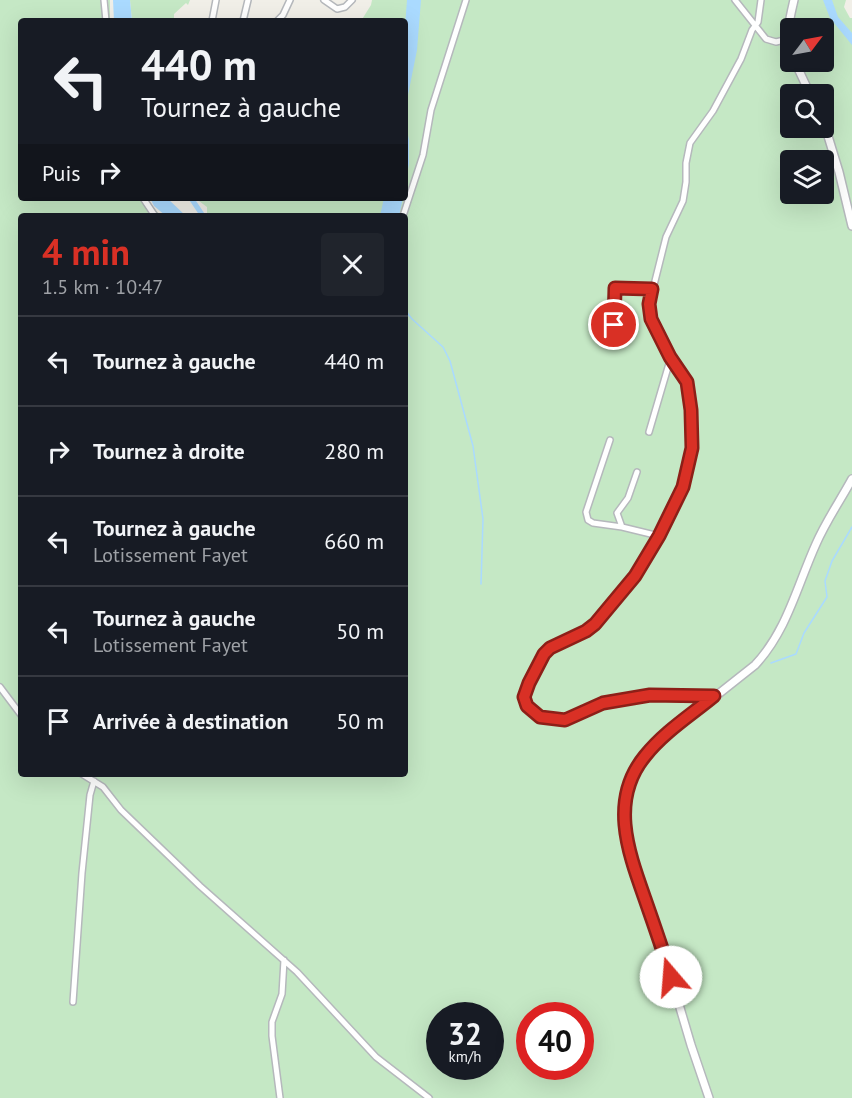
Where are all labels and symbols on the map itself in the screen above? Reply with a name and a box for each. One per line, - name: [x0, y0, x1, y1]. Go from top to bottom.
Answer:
- north arrow: [780, 18, 834, 72]
- pin: [588, 299, 639, 350]
- position arrow: [639, 945, 703, 1009]
- speed limit sign: 40: [516, 1002, 594, 1080]

